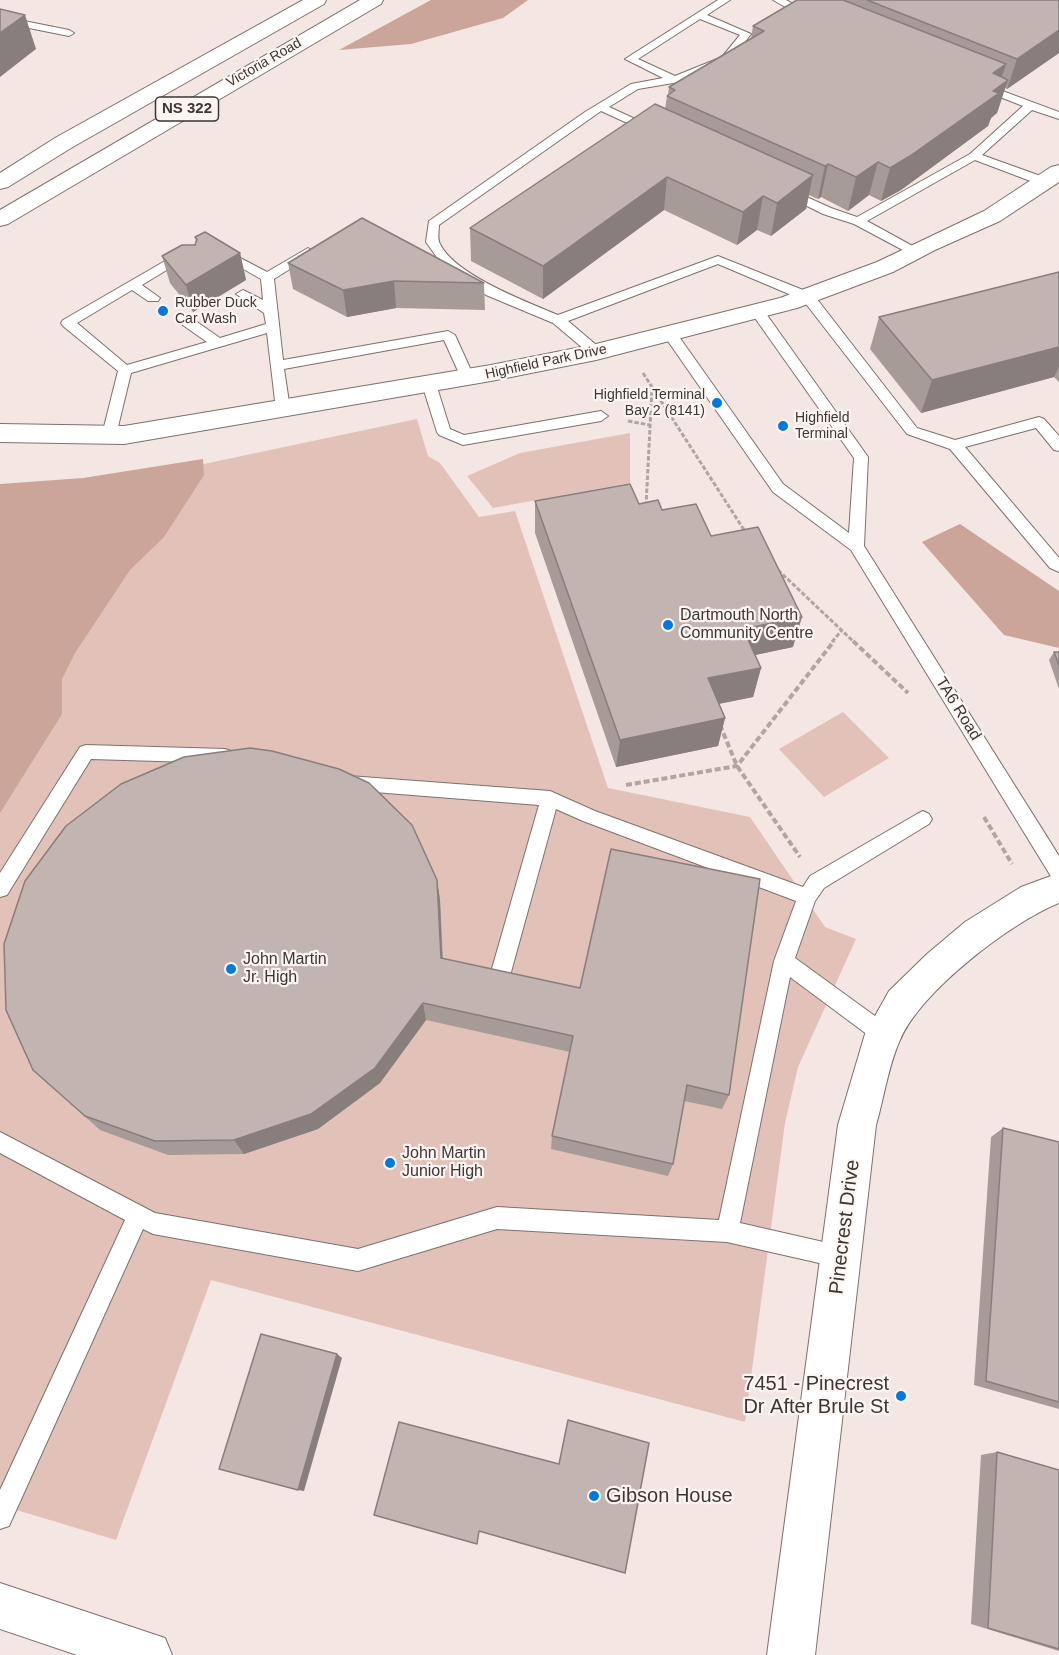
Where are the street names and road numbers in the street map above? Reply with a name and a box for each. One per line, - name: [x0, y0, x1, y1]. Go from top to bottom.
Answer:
- street label: Victoria Road: [224, 35, 304, 91]
- road number: NS 322: [156, 97, 219, 121]
- street label: Highfield Park Drive: [484, 341, 608, 383]
- street label: TA6 Road: [931, 674, 985, 744]
- street label: Pinecrest Drive: [825, 1158, 865, 1296]

